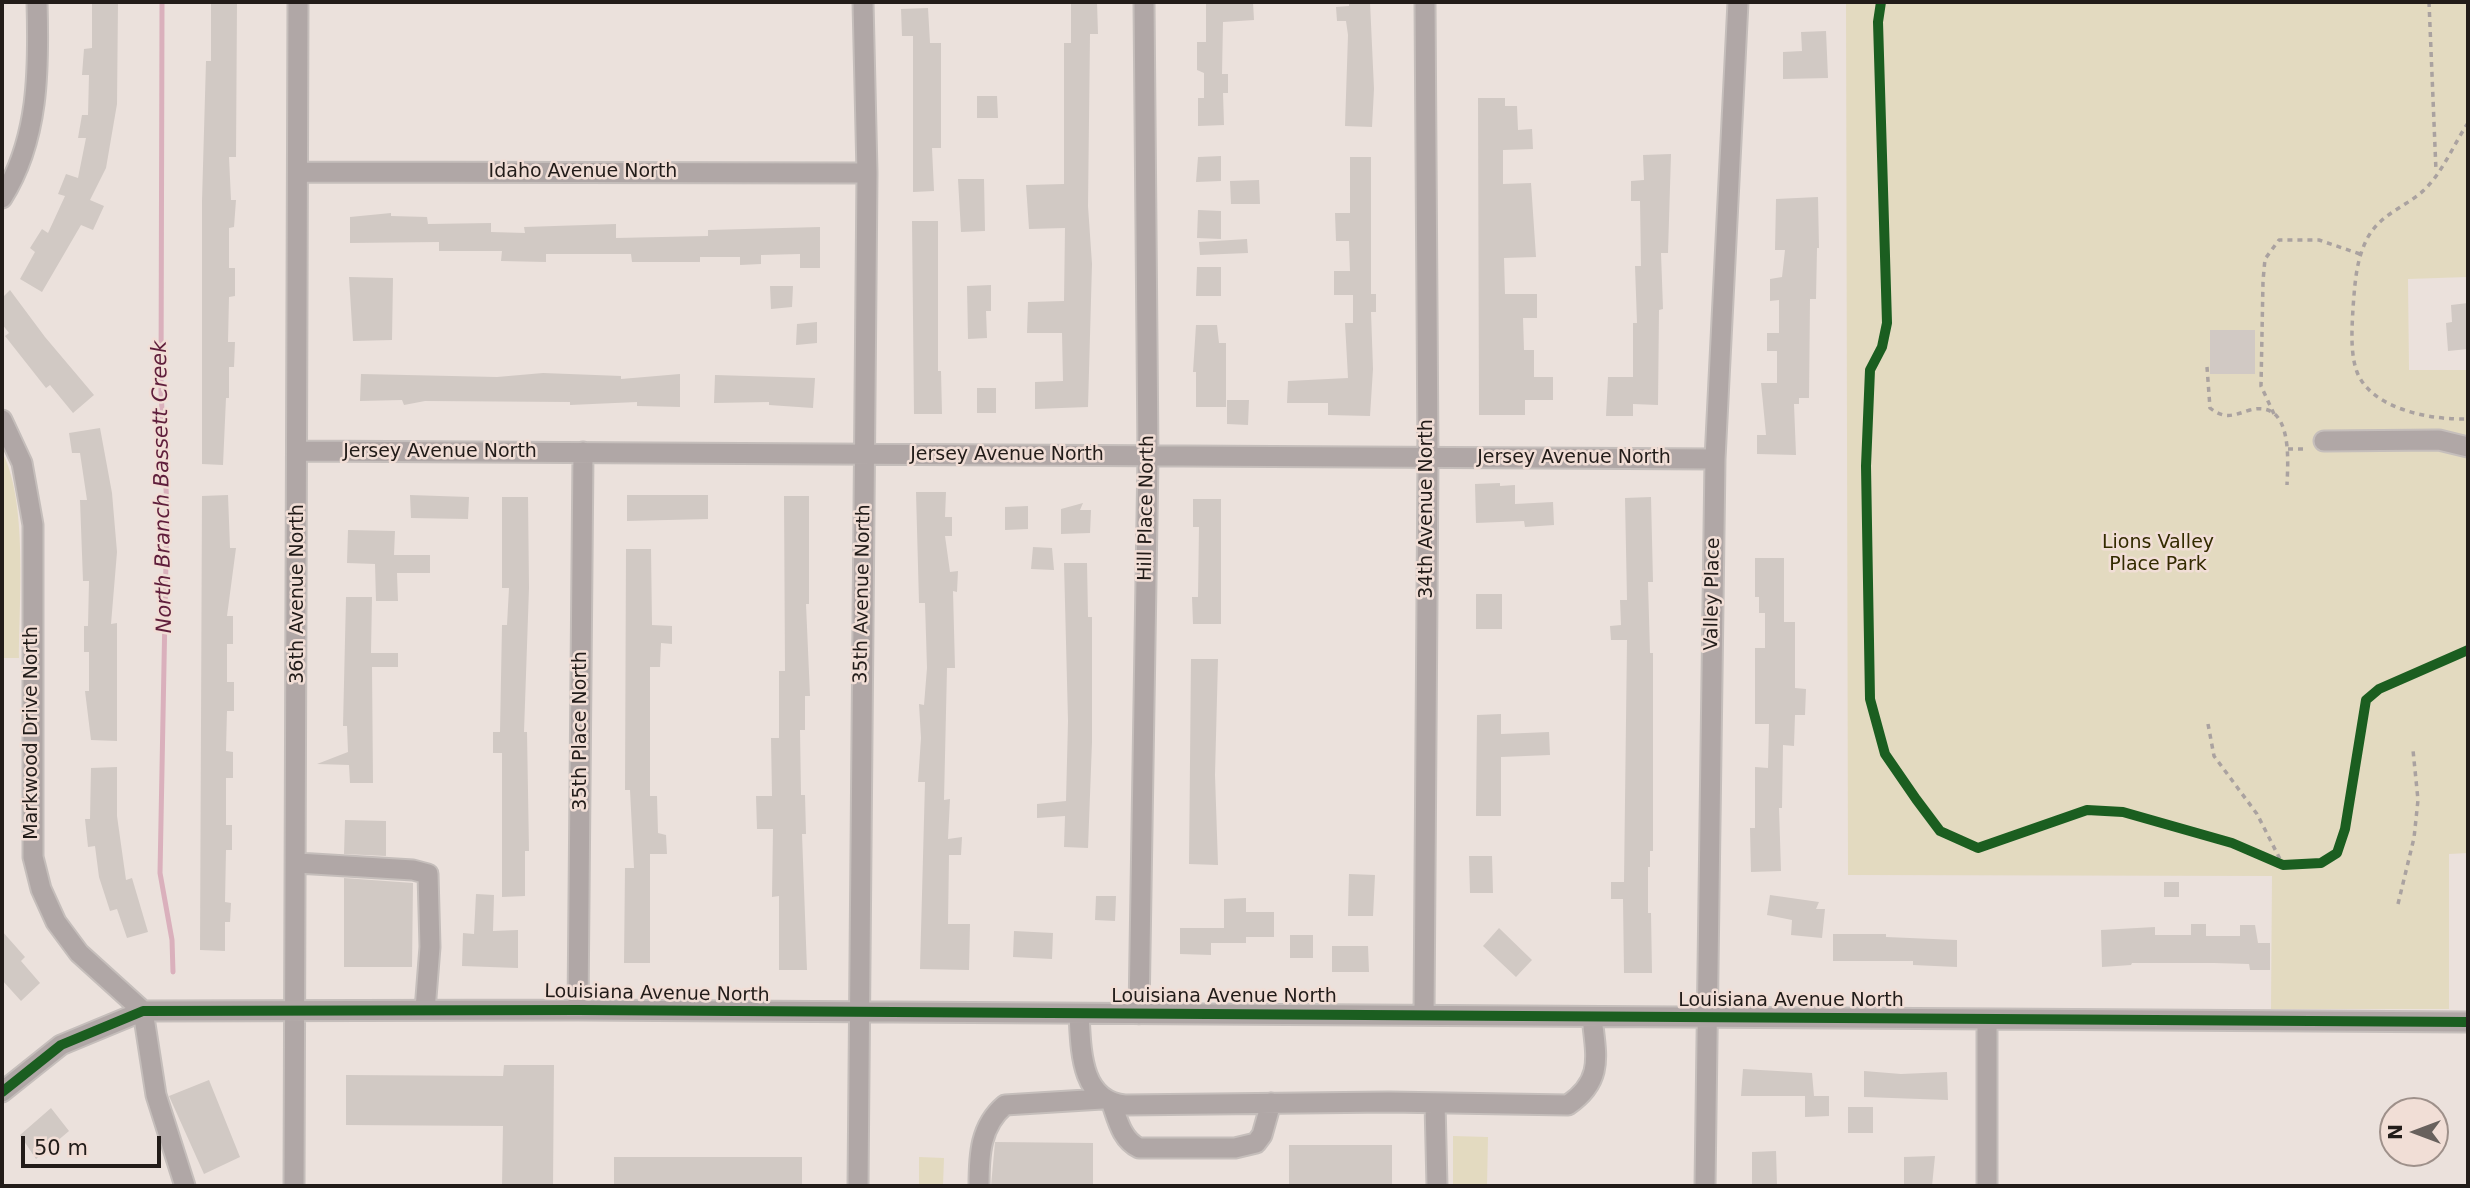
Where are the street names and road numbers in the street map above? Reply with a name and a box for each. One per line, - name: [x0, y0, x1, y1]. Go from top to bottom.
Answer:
- street label: Idaho Avenue North: [489, 161, 677, 183]
- street label: 34th Avenue North: [1416, 419, 1438, 599]
- street label: Hill Place North: [1134, 435, 1160, 581]
- street label: Jersey Avenue North: [343, 441, 537, 463]
- street label: Jersey Avenue North: [910, 444, 1104, 466]
- street label: Jersey Avenue North: [1477, 447, 1671, 469]
- street label: 36th Avenue North: [287, 504, 309, 684]
- street label: 35th Avenue North: [850, 504, 876, 684]
- street label: Valley Place: [1701, 537, 1725, 651]
- street label: Markwood Drive North: [21, 626, 43, 840]
- street label: 35th Place North: [570, 651, 592, 811]
- street label: Louisiana Avenue North: [544, 981, 770, 1007]
- street label: Louisiana Avenue North: [1111, 986, 1337, 1008]
- street label: Louisiana Avenue North: [1678, 990, 1904, 1012]

